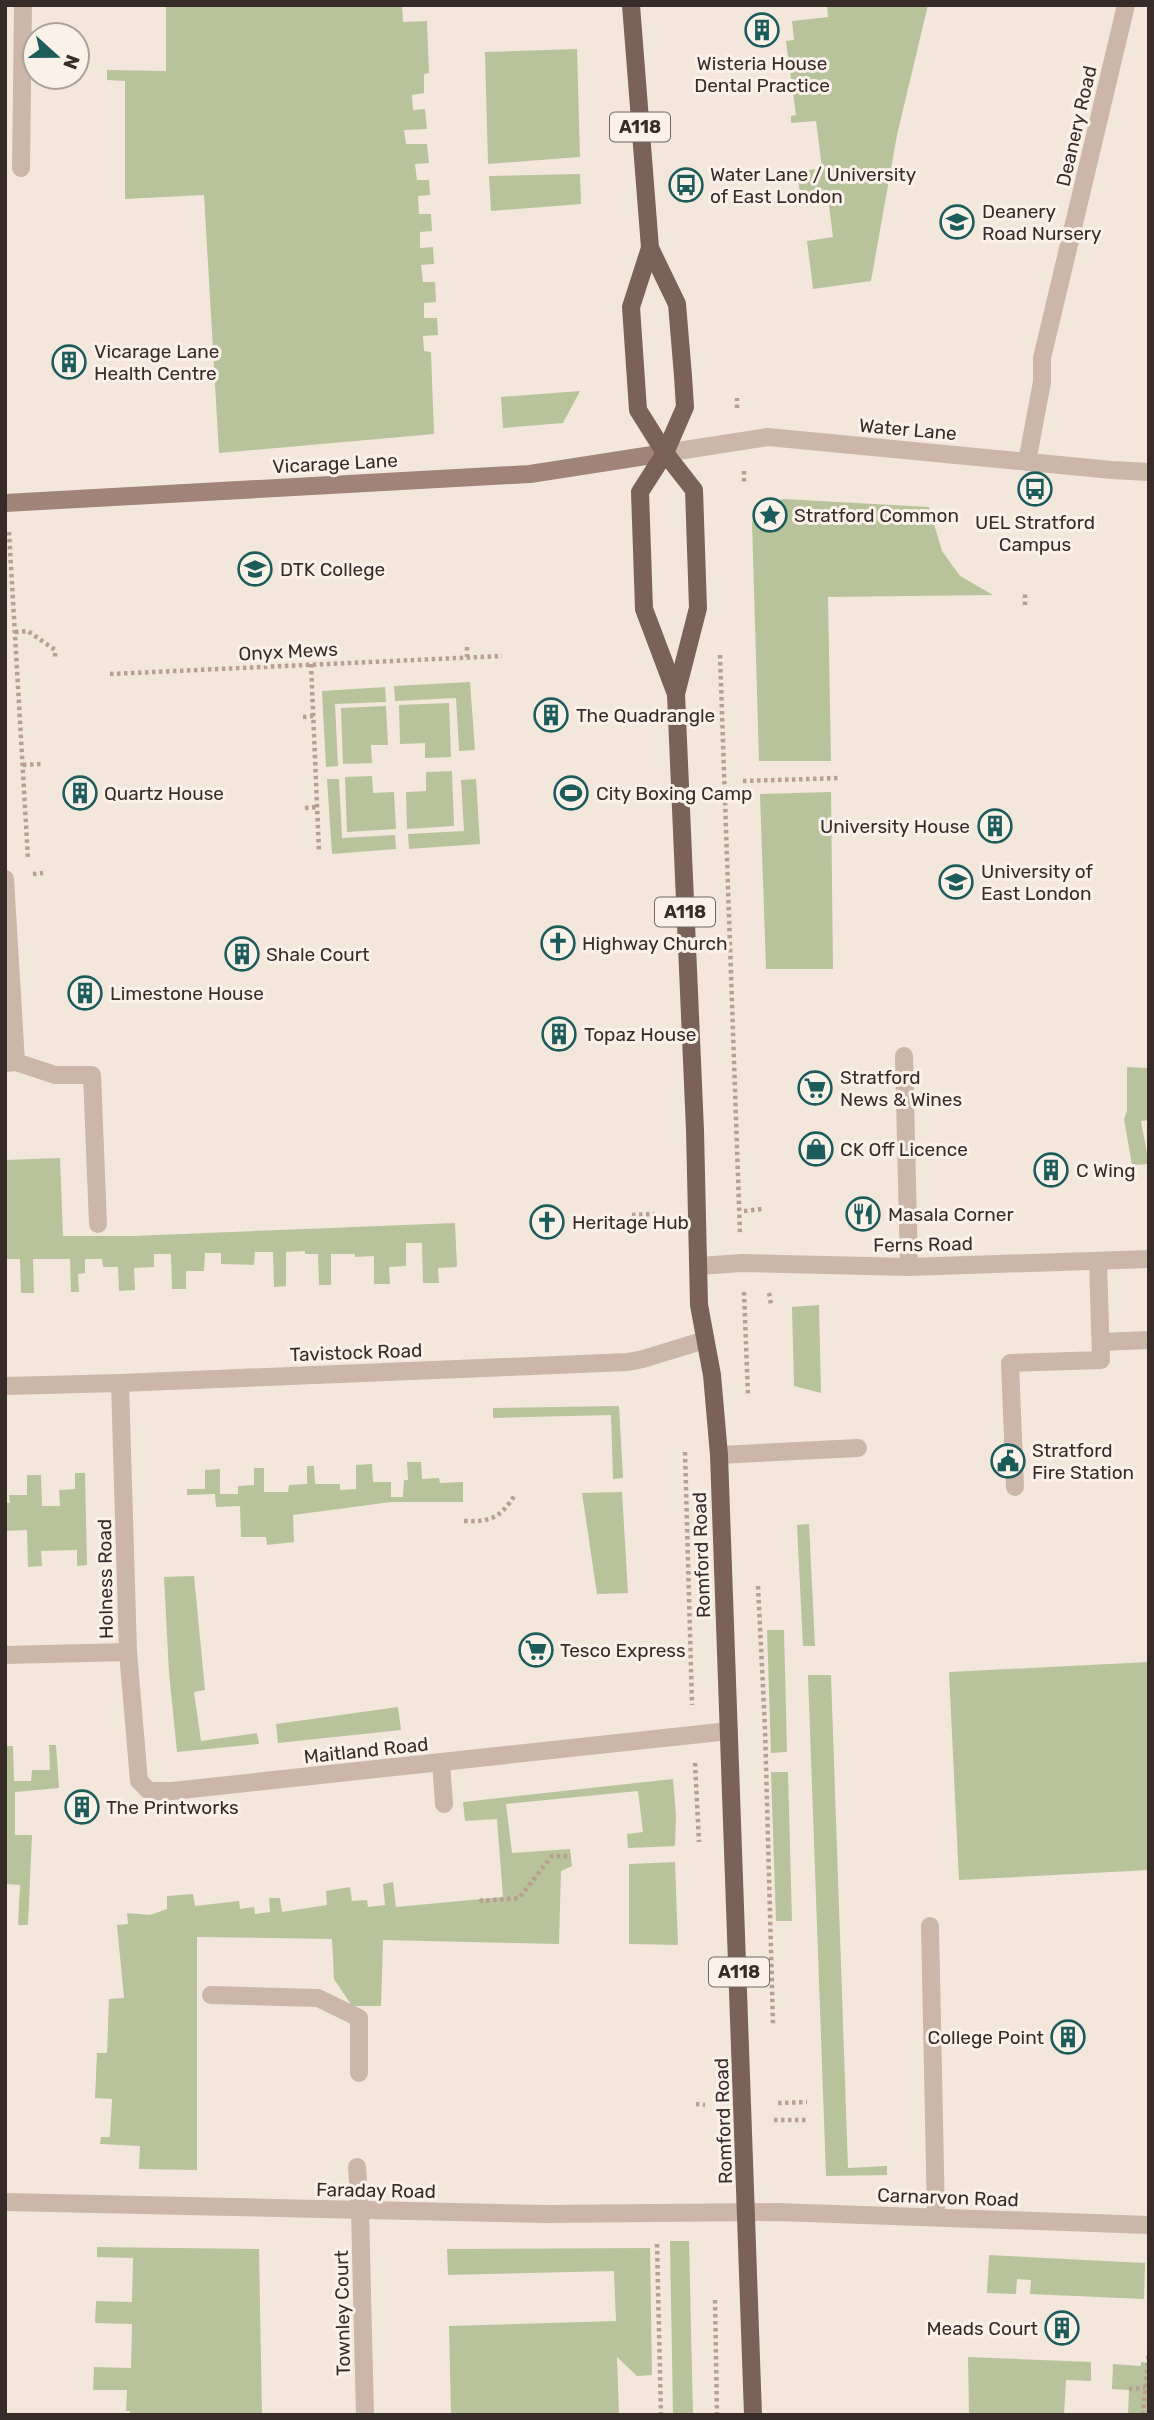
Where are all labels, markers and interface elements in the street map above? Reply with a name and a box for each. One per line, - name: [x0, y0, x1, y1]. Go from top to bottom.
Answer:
- building icon: Wisteria House Dental Practice: [743, 11, 781, 49]
- north arrow: [21, 21, 91, 91]
- text: N: [58, 51, 85, 72]
- place label: Wisteria House Dental Practice: [694, 52, 830, 97]
- street label: Deanery Road: [1051, 63, 1102, 189]
- road number: A118: [610, 112, 670, 142]
- place label: Water Lane / University of East London: [710, 163, 916, 208]
- bus stop icon: Water Lane / University of East London: [667, 166, 705, 204]
- place label: Deanery Road Nursery: [982, 200, 1102, 245]
- school or university icon: Deanery Road Nursery: [938, 203, 976, 241]
- place label: Vicarage Lane Health Centre: [94, 340, 220, 385]
- building icon: Vicarage Lane Health Centre: [50, 343, 88, 381]
- street label: Water Lane: [858, 414, 958, 445]
- street label: Vicarage Lane: [272, 449, 398, 478]
- bus stop icon: UEL Stratford Campus: [1016, 470, 1054, 508]
- place icon: Stratford Common: [751, 496, 789, 534]
- place label: Stratford Common: [794, 504, 959, 527]
- place label: UEL Stratford Campus: [975, 511, 1095, 556]
- school or university icon: DTK College: [236, 550, 274, 588]
- place label: DTK College: [280, 558, 385, 581]
- street label: Onyx Mews: [238, 637, 338, 666]
- building icon: The Quadrangle: [532, 696, 570, 734]
- place label: The Quadrangle: [576, 704, 715, 727]
- building icon: Quartz House: [61, 774, 99, 812]
- sports icon: City Boxing Camp: [552, 774, 590, 812]
- place label: Quartz House: [104, 782, 224, 805]
- place label: City Boxing Camp: [596, 782, 752, 805]
- building icon: University House: [976, 807, 1014, 845]
- place label: University House: [820, 815, 970, 838]
- place label: University of East London: [981, 860, 1094, 905]
- school or university icon: University of East London: [937, 863, 975, 901]
- road number: A118: [655, 897, 715, 926]
- church icon: Highway Church: [539, 924, 577, 962]
- place label: Highway Church: [582, 932, 728, 955]
- building icon: Shale Court: [223, 935, 261, 973]
- place label: Shale Court: [266, 943, 370, 966]
- building icon: Limestone House: [66, 974, 104, 1012]
- place label: Limestone House: [110, 982, 264, 1005]
- building icon: Topaz House: [540, 1015, 578, 1053]
- place label: Topaz House: [584, 1023, 696, 1046]
- place label: Stratford News & Wines: [840, 1066, 962, 1111]
- supermarket icon: Stratford News & Wines: [796, 1069, 834, 1107]
- shop icon: CK Off Licence: [797, 1130, 835, 1168]
- place label: CK Off Licence: [840, 1138, 968, 1161]
- building icon: C Wing: [1032, 1151, 1070, 1189]
- place label: C Wing: [1076, 1159, 1136, 1182]
- restaurant icon: Masala Corner: [844, 1195, 882, 1233]
- church icon: Heritage Hub: [528, 1203, 566, 1241]
- place label: Masala Corner: [888, 1203, 1014, 1226]
- place label: Heritage Hub: [572, 1211, 689, 1234]
- street label: Ferns Road: [873, 1232, 973, 1257]
- street label: Tavistock Road: [289, 1339, 423, 1366]
- place label: Stratford Fire Station: [1032, 1439, 1134, 1484]
- public building icon: Stratford Fire Station: [989, 1442, 1027, 1480]
- street label: Romford Road: [688, 1492, 715, 1618]
- street label: Holness Road: [93, 1519, 118, 1639]
- supermarket icon: Tesco Express: [517, 1631, 555, 1669]
- place label: Tesco Express: [560, 1639, 686, 1662]
- street label: Maitland Road: [303, 1733, 430, 1768]
- building icon: The Printworks: [63, 1788, 101, 1826]
- place label: The Printworks: [106, 1796, 239, 1819]
- road number: A118: [709, 1958, 769, 1986]
- building icon: College Point: [1049, 2018, 1087, 2056]
- place label: College Point: [928, 2026, 1045, 2049]
- street label: Romford Road: [710, 2058, 737, 2184]
- street label: Faraday Road: [316, 2178, 436, 2203]
- street label: Carnarvon Road: [877, 2184, 1019, 2211]
- street label: Townley Court: [330, 2249, 355, 2376]
- building icon: Meads Court: [1043, 2309, 1081, 2347]
- place label: Meads Court: [926, 2317, 1039, 2340]

